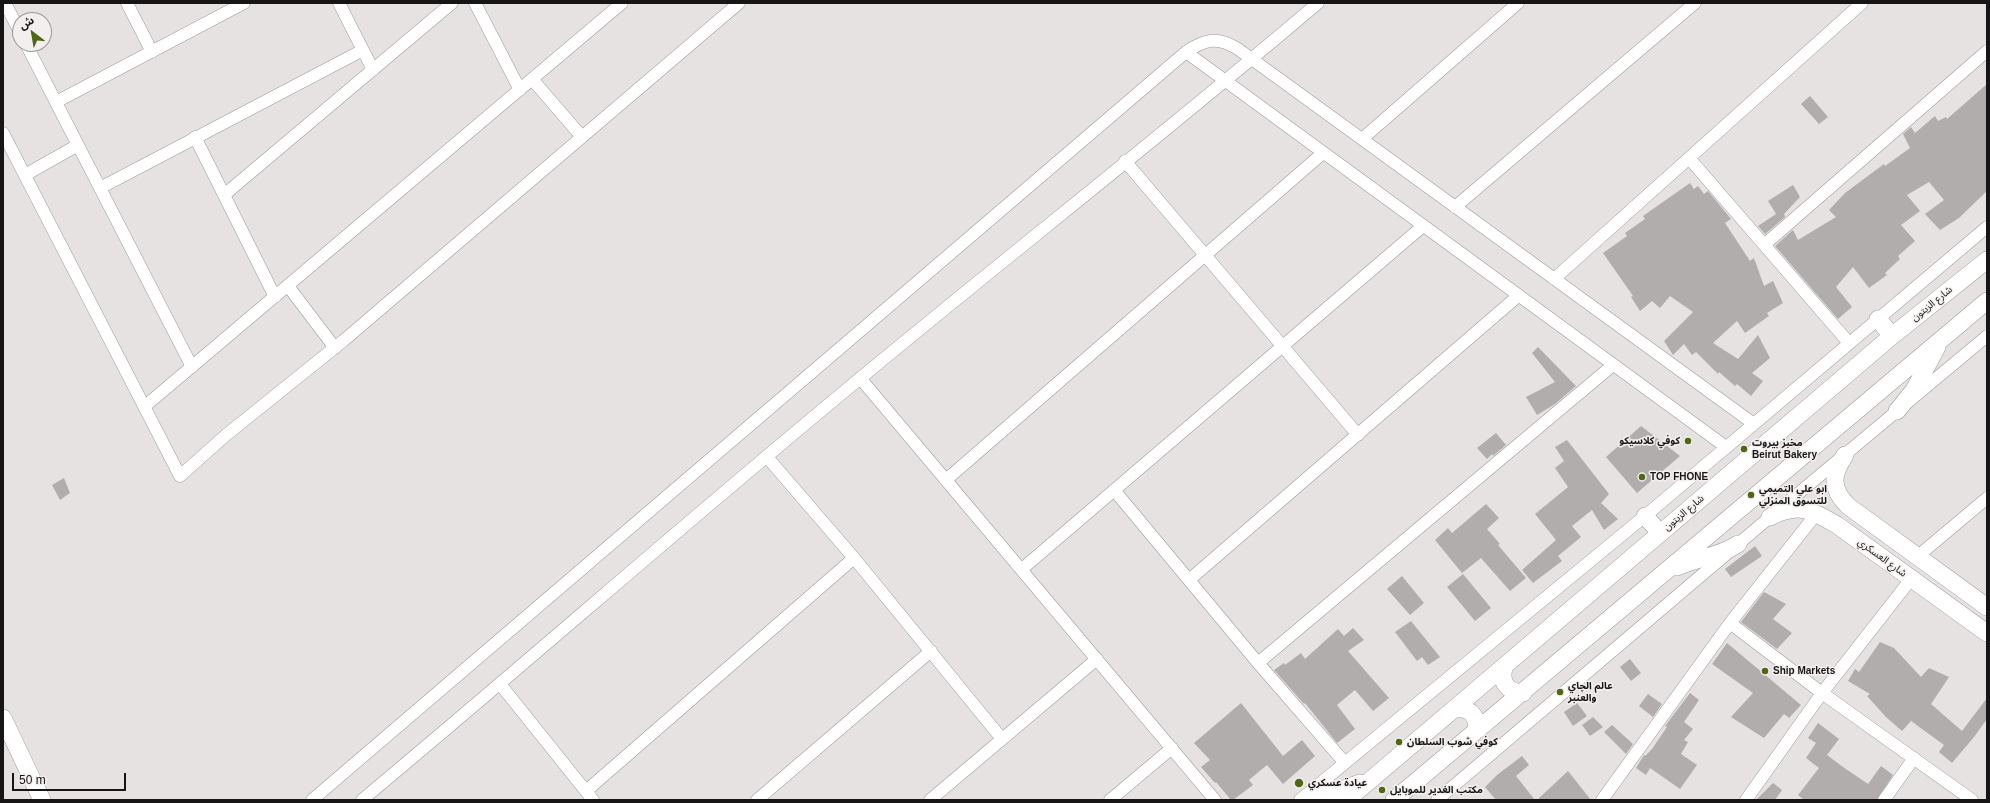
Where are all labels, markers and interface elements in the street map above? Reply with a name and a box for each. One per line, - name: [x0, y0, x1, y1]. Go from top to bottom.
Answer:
- north arrow: [12, 12, 52, 52]
- text: ش: [17, 14, 36, 32]
- street label: شارع الزيتون: [1909, 284, 1955, 324]
- place label: كوفي كلاسيكو: [1619, 435, 1680, 447]
- marker: كوفي كلاسيكو: [1683, 436, 1693, 446]
- place label: مخبز بيروت Beirut Bakery: [1752, 437, 1817, 460]
- marker: مخبز بيروت Beirut Bakery: [1739, 444, 1749, 454]
- place label: TOP FHONE: [1650, 471, 1708, 483]
- marker: TOP FHONE: [1637, 472, 1647, 482]
- place label: ابو علي التميمي للتسوق المنزلي: [1759, 483, 1827, 506]
- marker: ابو علي التميمي للتسوق المنزلي: [1746, 490, 1756, 500]
- street label: شارع الزيتون: [1661, 493, 1707, 533]
- street label: شارع العسكري: [1855, 536, 1909, 580]
- place label: Ship Markets: [1773, 665, 1835, 677]
- marker: Ship Markets: [1760, 666, 1770, 676]
- place label: عالم الچاي والعنبر: [1568, 680, 1613, 704]
- marker: عالم الچاي والعنبر: [1555, 687, 1565, 697]
- place label: كوفي شوب السلطان: [1407, 736, 1498, 748]
- marker: كوفي شوب السلطان: [1394, 737, 1404, 747]
- scale bar: [14, 765, 128, 791]
- text: 50 m: [19, 773, 46, 787]
- marker: عيادة عسكري: [1293, 777, 1305, 789]
- place label: عيادة عسكري: [1308, 777, 1367, 789]
- place label: مكتب الغدير للموبايل: [1390, 784, 1483, 796]
- marker: مكتب الغدير للموبايل: [1377, 785, 1387, 795]

